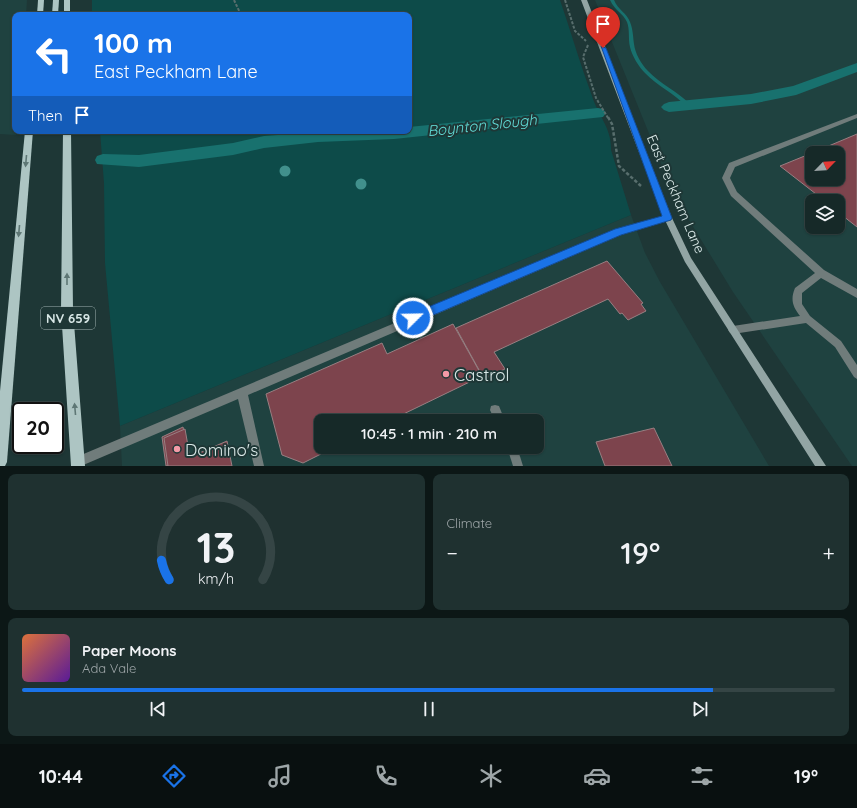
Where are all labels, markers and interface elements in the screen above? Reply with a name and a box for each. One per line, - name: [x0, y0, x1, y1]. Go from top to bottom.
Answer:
- pin: [586, 7.0, 620, 48]
- icon: arrive: [592, 13, 614, 35]
- text: 100 m: [94, 25, 173, 60]
- icon: left: [28, 28, 80, 80]
- text: East Peckham Lane: [94, 60, 258, 83]
- icon: arrive: [71, 104, 93, 126]
- text: Then: [28, 106, 63, 125]
- water label: Boynton Slough: [426, 110, 538, 140]
- street label: East Peckham Lane: [643, 132, 709, 256]
- north arrow: [805, 146, 845, 186]
- map controls: [805, 146, 845, 234]
- one-way arrow: [22, 155, 29, 167]
- button: layers: [805, 194, 845, 234]
- one-way arrow: [16, 225, 23, 237]
- one-way arrow: [64, 272, 70, 285]
- position arrow: [392, 297, 434, 339]
- road number: NV 659: [41, 307, 95, 329]
- place label: Castrol: [454, 364, 510, 385]
- marker: Castrol: [441, 369, 451, 379]
- speed limit sign: 20: [12, 402, 64, 454]
- one-way arrow: [72, 403, 78, 415]
- text: 10:45 · 1 min · 210 m: [361, 424, 497, 443]
- place label: Domino's: [185, 439, 258, 460]
- marker: Domino's: [172, 444, 182, 454]
- text: Climate: [447, 515, 492, 531]
- text: 13: [197, 521, 236, 573]
- text: 19°: [620, 534, 660, 572]
- text: −: [447, 539, 458, 567]
- text: +: [823, 539, 835, 567]
- text: km/h: [198, 570, 234, 588]
- text: Paper Moons: [82, 641, 177, 660]
- text: Ada Vale: [82, 660, 136, 676]
- icon: previous: [147, 698, 169, 720]
- icon: pause: [418, 698, 440, 720]
- icon: next: [689, 698, 711, 720]
- icon: directions: [160, 762, 188, 790]
- icon: music: [266, 762, 294, 790]
- icon: phone: [372, 762, 400, 790]
- icon: climate: [477, 762, 505, 790]
- icon: car: [583, 762, 611, 790]
- icon: filters: [688, 762, 716, 790]
- text: 10:44: [39, 765, 83, 788]
- text: 19°: [794, 765, 818, 788]

